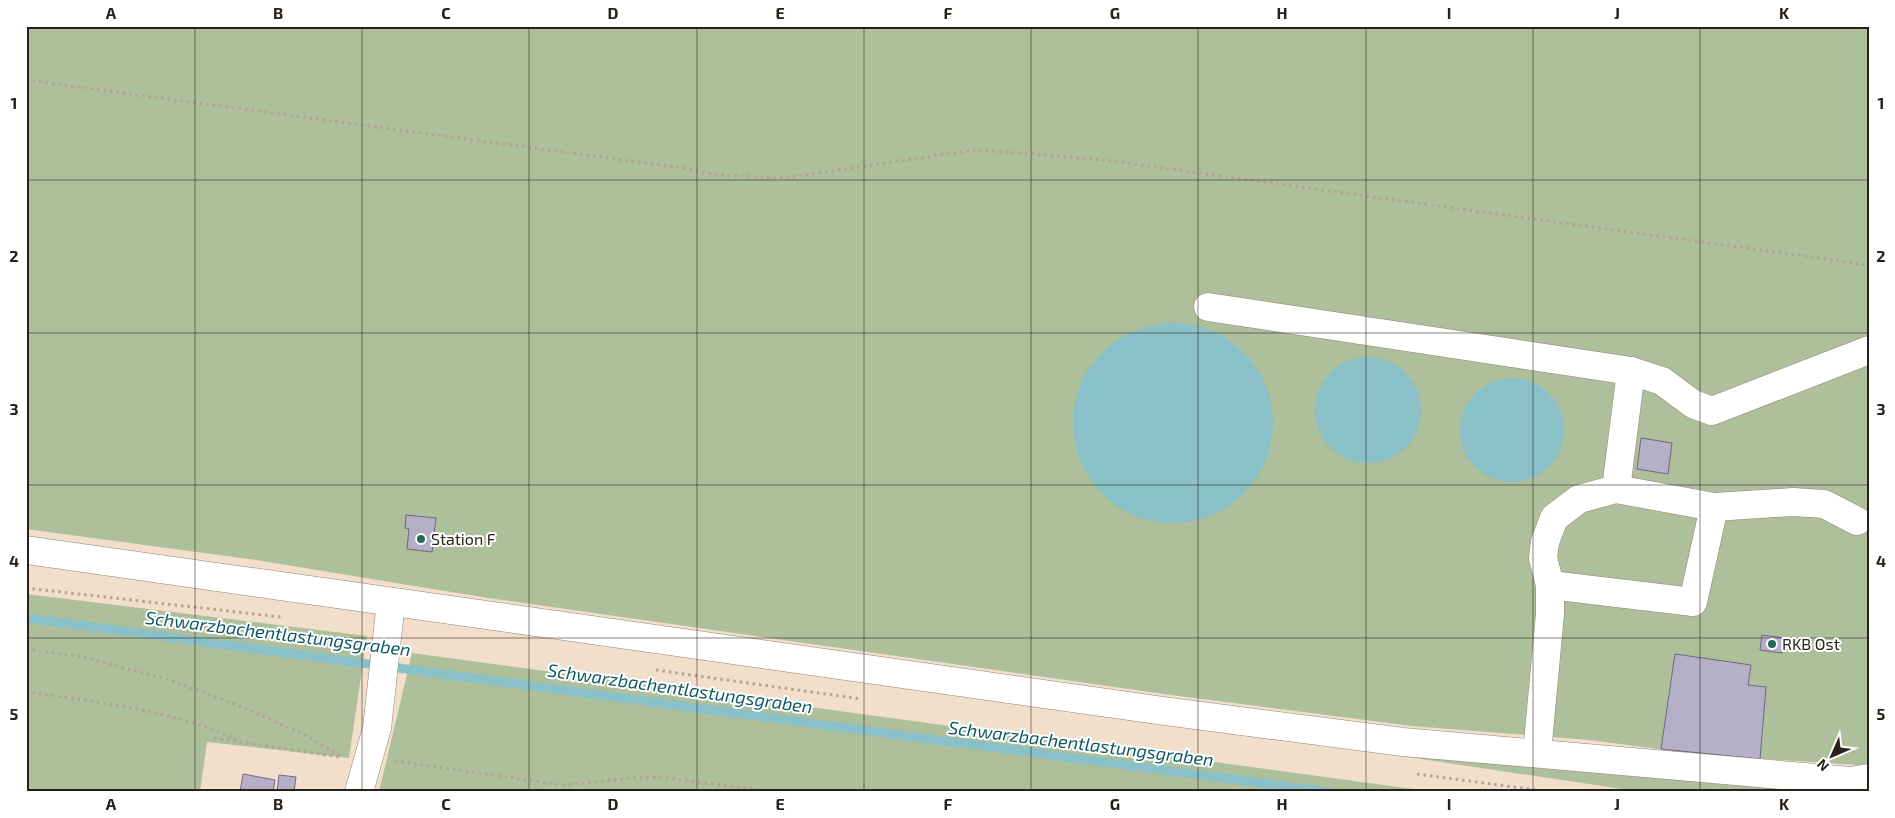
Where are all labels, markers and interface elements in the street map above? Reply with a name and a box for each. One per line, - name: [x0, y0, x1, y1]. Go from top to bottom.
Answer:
- text: A: [106, 3, 117, 22]
- text: B: [273, 3, 283, 22]
- text: C: [441, 3, 451, 22]
- text: D: [608, 3, 619, 22]
- text: E: [775, 3, 785, 22]
- text: F: [944, 3, 953, 22]
- text: G: [1110, 3, 1120, 22]
- text: H: [1276, 3, 1288, 22]
- text: I: [1447, 3, 1451, 22]
- text: J: [1614, 3, 1620, 22]
- text: K: [1779, 3, 1790, 22]
- text: 1: [11, 93, 17, 112]
- text: 1: [1878, 93, 1884, 112]
- text: 2: [9, 246, 19, 265]
- text: 2: [1876, 246, 1886, 265]
- text: 3: [9, 399, 19, 418]
- text: 3: [1876, 399, 1886, 418]
- place label: Station F: [431, 529, 496, 548]
- marker: Station F: [415, 533, 427, 545]
- text: 4: [9, 551, 19, 570]
- text: 4: [1876, 551, 1886, 570]
- water label: Schwarzbachentlastungsgraben: [144, 606, 412, 660]
- place label: RKB Ost: [1782, 634, 1840, 653]
- marker: RKB Ost: [1766, 638, 1778, 650]
- water label: Schwarzbachentlastungsgraben: [546, 659, 814, 717]
- text: 5: [10, 704, 19, 723]
- text: 5: [1877, 704, 1886, 723]
- water label: Schwarzbachentlastungsgraben: [947, 716, 1215, 770]
- north arrow: [1808, 730, 1858, 780]
- text: N: [1813, 756, 1832, 775]
- text: A: [106, 794, 117, 813]
- text: B: [273, 794, 283, 813]
- text: C: [441, 794, 451, 813]
- text: D: [608, 794, 619, 813]
- text: E: [775, 794, 785, 813]
- text: F: [944, 794, 953, 813]
- text: G: [1110, 794, 1120, 813]
- text: H: [1276, 794, 1288, 813]
- text: I: [1447, 794, 1451, 813]
- text: J: [1614, 794, 1620, 813]
- text: K: [1779, 794, 1790, 813]

